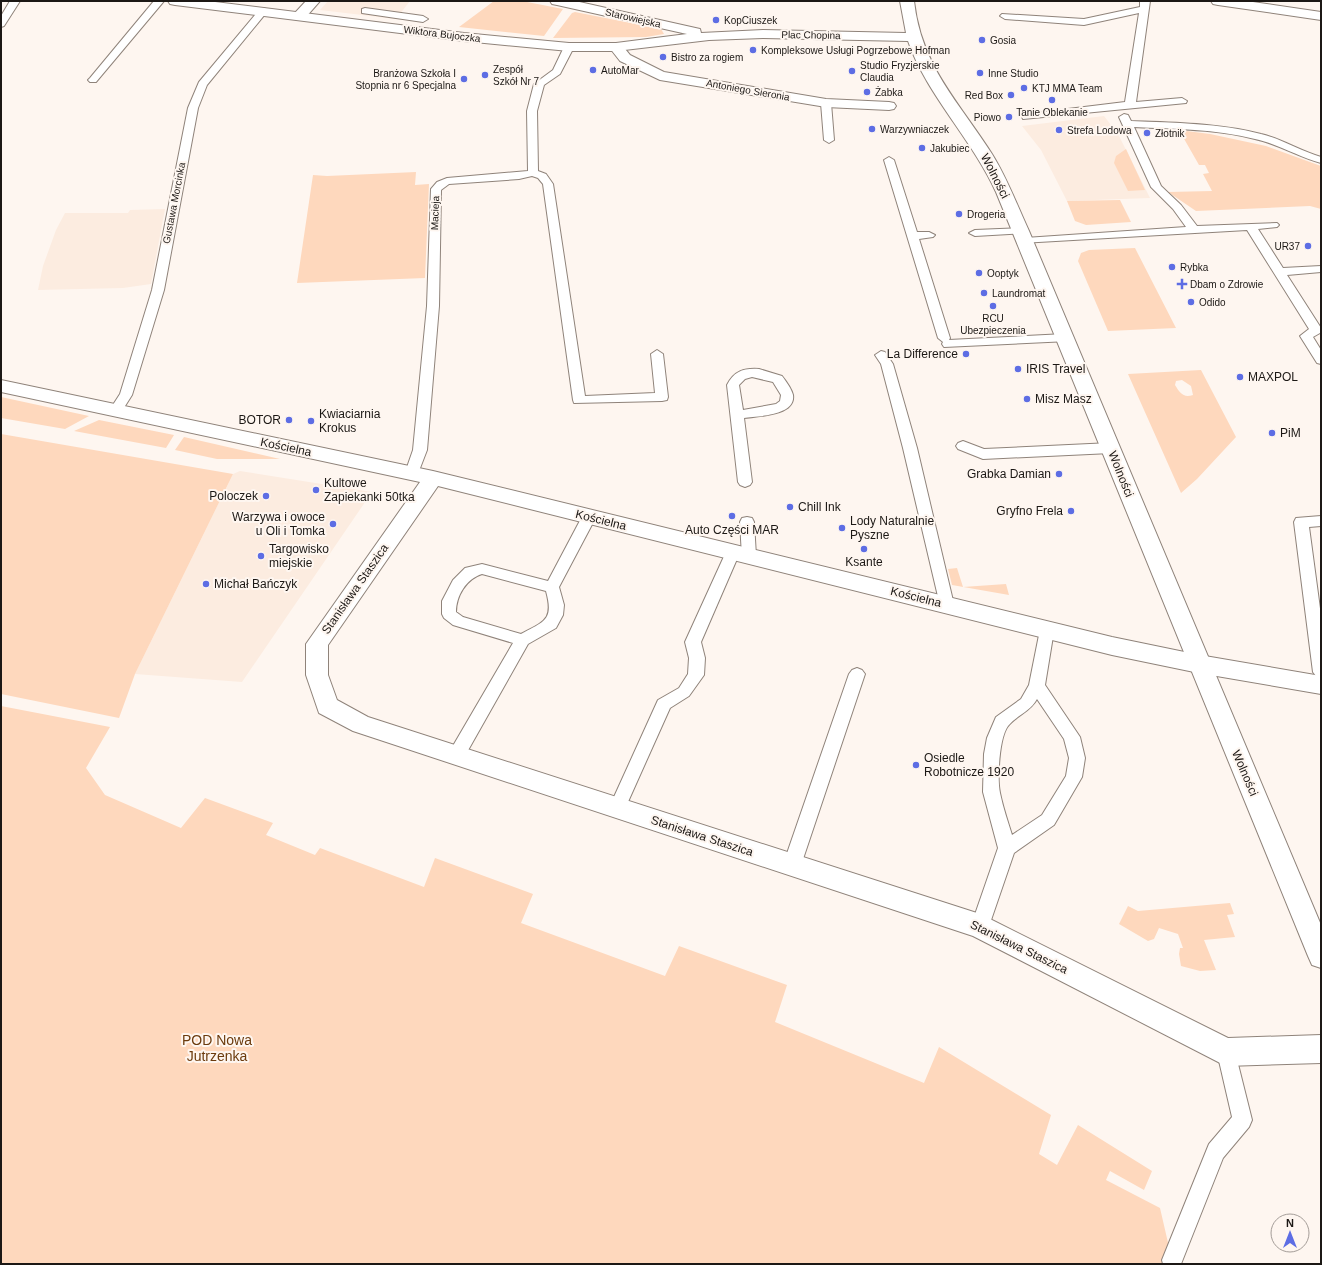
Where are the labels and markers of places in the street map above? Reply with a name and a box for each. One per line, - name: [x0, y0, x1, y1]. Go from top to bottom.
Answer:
- marker: KopCiuszek: [711, 15, 721, 25]
- place label: KopCiuszek: [724, 15, 778, 26]
- marker: Gosia: [977, 35, 987, 45]
- place label: Gosia: [990, 35, 1017, 46]
- marker: Kompleksowe Usługi Pogrzebowe Hofman: [748, 45, 758, 55]
- place label: Kompleksowe Usługi Pogrzebowe Hofman: [761, 45, 950, 56]
- marker: Bistro za rogiem: [658, 52, 668, 62]
- place label: Bistro za rogiem: [671, 52, 743, 63]
- place label: Studio Fryzjerskie Claudia: [860, 60, 940, 83]
- place label: Zespół Szkół Nr 7: [493, 64, 540, 87]
- marker: AutoMar: [588, 65, 598, 75]
- place label: AutoMar: [601, 65, 639, 76]
- marker: Studio Fryzjerskie Claudia: [847, 66, 857, 76]
- place label: Branżowa Szkoła I Stopnia nr 6 Specjalna: [355, 68, 456, 91]
- marker: Inne Studio: [975, 68, 985, 78]
- place label: Inne Studio: [988, 68, 1039, 79]
- marker: Zespół Szkół Nr 7: [480, 70, 490, 80]
- marker: Branżowa Szkoła I Stopnia nr 6 Specjalna: [459, 74, 469, 84]
- marker: KTJ MMA Team: [1019, 83, 1029, 93]
- place label: KTJ MMA Team: [1032, 83, 1102, 94]
- place label: Żabka: [875, 86, 903, 98]
- marker: Żabka: [862, 87, 872, 97]
- place label: Red Box: [965, 90, 1003, 101]
- marker: Red Box: [1006, 90, 1016, 100]
- marker: Tanie Oblekanie: [1047, 95, 1057, 105]
- place label: Tanie Oblekanie: [1016, 107, 1088, 118]
- place label: Piowo: [974, 112, 1001, 123]
- marker: Piowo: [1004, 112, 1014, 122]
- marker: Warzywniaczek: [867, 124, 877, 134]
- place label: Warzywniaczek: [880, 124, 950, 135]
- marker: Strefa Lodowa: [1054, 125, 1064, 135]
- place label: Strefa Lodowa: [1067, 125, 1132, 136]
- marker: Złotnik: [1142, 128, 1152, 138]
- place label: Złotnik: [1155, 128, 1185, 139]
- marker: Jakubiec: [917, 143, 927, 153]
- place label: Jakubiec: [930, 143, 969, 154]
- marker: Drogeria: [954, 209, 964, 219]
- place label: Drogeria: [967, 209, 1006, 220]
- place label: UR37: [1274, 241, 1300, 252]
- marker: UR37: [1303, 241, 1313, 251]
- marker: Rybka: [1167, 262, 1177, 272]
- place label: Rybka: [1180, 262, 1209, 273]
- marker: Ooptyk: [974, 268, 984, 278]
- place label: Ooptyk: [987, 268, 1020, 279]
- marker: Dbam o Zdrowie: [1177, 279, 1187, 289]
- place label: Dbam o Zdrowie: [1190, 279, 1264, 290]
- marker: Laundromat: [979, 288, 989, 298]
- place label: Laundromat: [992, 288, 1046, 299]
- marker: Odido: [1186, 297, 1196, 307]
- place label: Odido: [1199, 297, 1226, 308]
- marker: RCU Ubezpieczenia: [988, 301, 998, 311]
- place label: RCU Ubezpieczenia: [960, 313, 1026, 336]
- place label: La Difference: [887, 347, 958, 361]
- marker: La Difference: [961, 349, 971, 359]
- place label: IRIS Travel: [1026, 362, 1085, 376]
- marker: IRIS Travel: [1013, 364, 1023, 374]
- place label: MAXPOL: [1248, 370, 1298, 384]
- marker: MAXPOL: [1235, 372, 1245, 382]
- place label: Misz Masz: [1035, 392, 1092, 406]
- marker: Misz Masz: [1022, 394, 1032, 404]
- place label: Kwiaciarnia Krokus: [319, 407, 381, 435]
- place label: BOTOR: [239, 413, 281, 427]
- marker: BOTOR: [284, 415, 294, 425]
- marker: Kwiaciarnia Krokus: [306, 416, 316, 426]
- place label: PiM: [1280, 426, 1301, 440]
- marker: PiM: [1267, 428, 1277, 438]
- place label: Grabka Damian: [967, 467, 1051, 481]
- marker: Grabka Damian: [1054, 469, 1064, 479]
- place label: Kultowe Zapiekanki 50tka: [324, 476, 415, 504]
- marker: Kultowe Zapiekanki 50tka: [311, 485, 321, 495]
- place label: Poloczek: [209, 489, 259, 503]
- marker: Poloczek: [261, 491, 271, 501]
- place label: Chill Ink: [798, 500, 842, 514]
- marker: Chill Ink: [785, 502, 795, 512]
- place label: Gryfno Frela: [996, 504, 1063, 518]
- marker: Gryfno Frela: [1066, 506, 1076, 516]
- place label: Warzywa i owoce u Oli i Tomka: [232, 510, 325, 538]
- marker: Auto Części MAR: [727, 511, 737, 521]
- place label: Lody Naturalnie Pyszne: [850, 514, 934, 542]
- marker: Warzywa i owoce u Oli i Tomka: [328, 519, 338, 529]
- place label: Auto Części MAR: [685, 523, 779, 537]
- marker: Lody Naturalnie Pyszne: [837, 523, 847, 533]
- place label: Targowisko miejskie: [269, 542, 329, 570]
- marker: Ksante: [859, 544, 869, 554]
- marker: Targowisko miejskie: [256, 551, 266, 561]
- place label: Ksante: [845, 555, 883, 569]
- place label: Michał Bańczyk: [214, 577, 298, 591]
- marker: Michał Bańczyk: [201, 579, 211, 589]
- place label: Osiedle Robotnicze 1920: [924, 751, 1014, 779]
- marker: Osiedle Robotnicze 1920: [911, 760, 921, 770]

